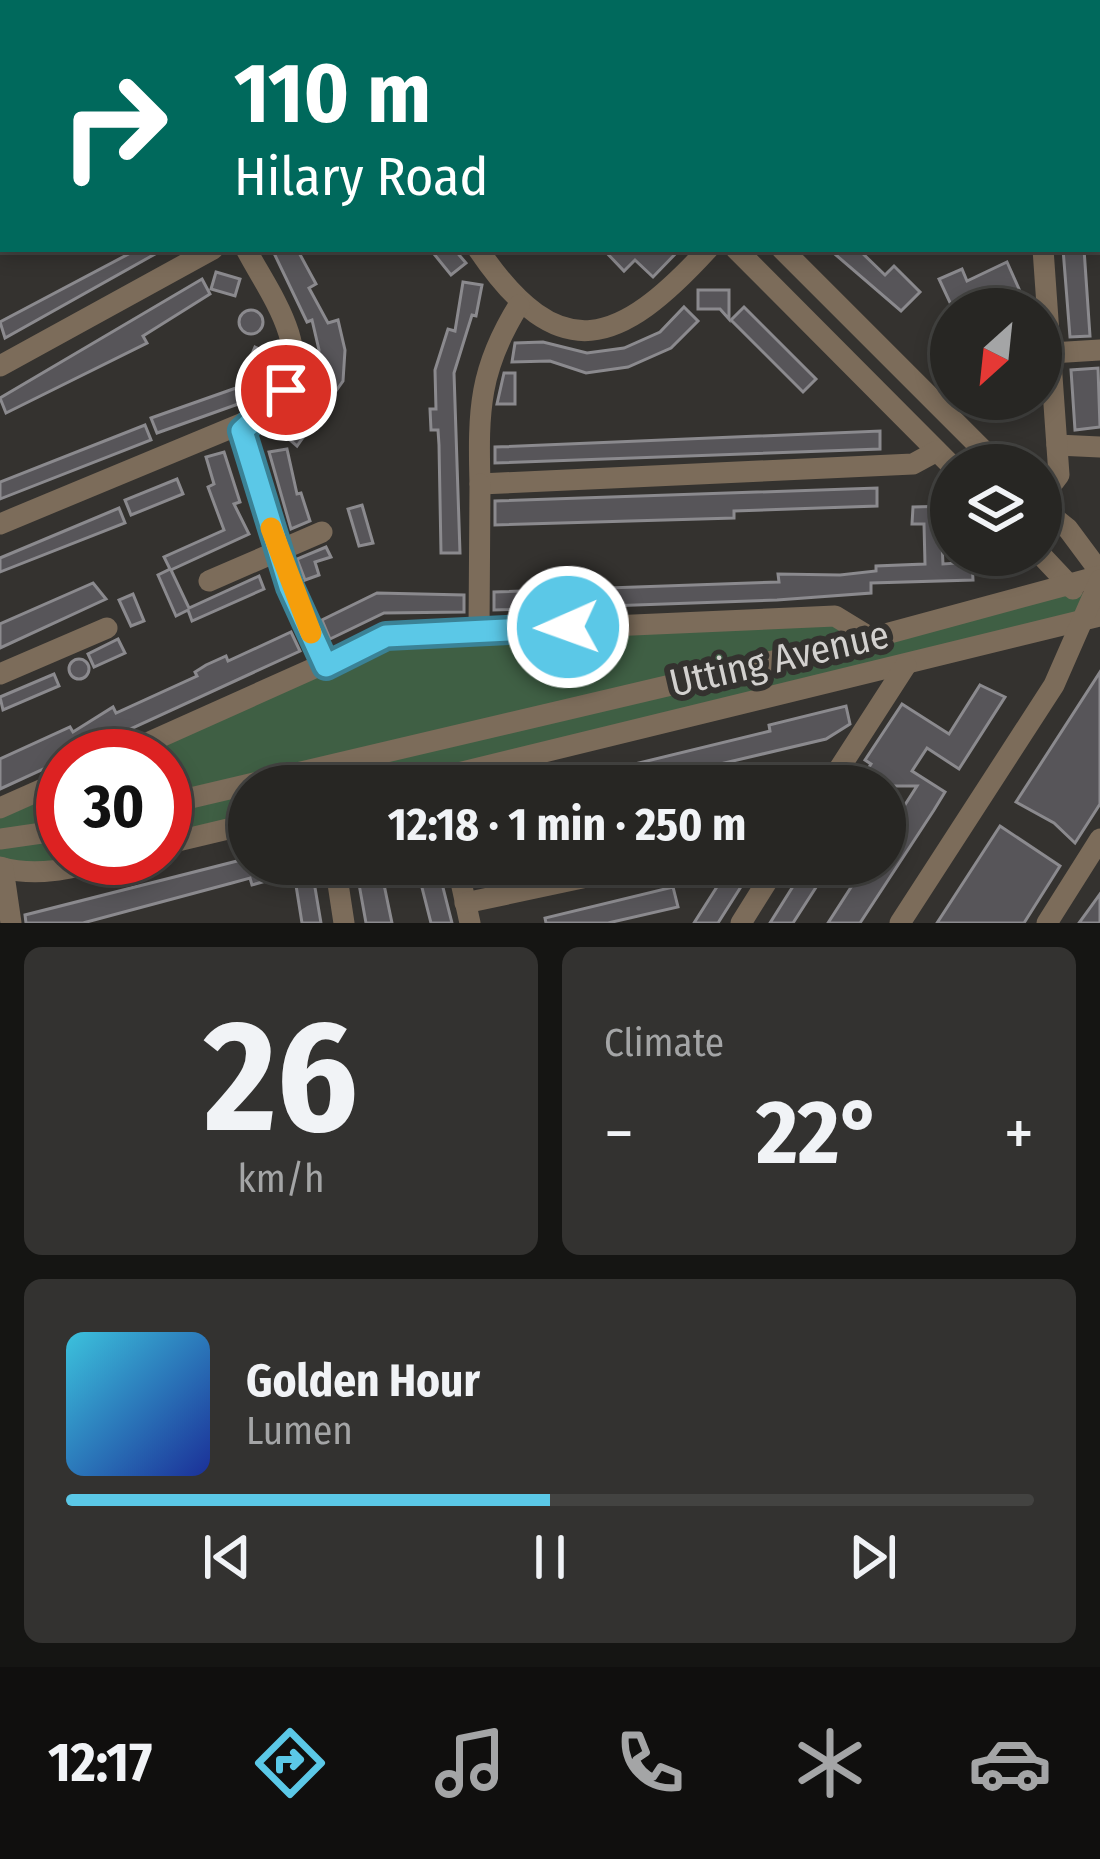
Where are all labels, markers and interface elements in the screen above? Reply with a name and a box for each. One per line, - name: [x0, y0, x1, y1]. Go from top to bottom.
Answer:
- text: 110 m: [234, 43, 431, 144]
- icon: right: [36, 48, 192, 204]
- text: Hilary Road: [234, 145, 488, 209]
- north arrow: [930, 288, 1062, 420]
- map controls: [930, 288, 1062, 576]
- pin: [235, 339, 337, 441]
- icon: arrive: [253, 357, 319, 423]
- button: layers: [930, 444, 1062, 576]
- position arrow: [505, 564, 631, 690]
- street label: Utting Avenue: [665, 611, 893, 707]
- speed limit sign: 30: [36, 729, 192, 885]
- text: 12:18 · 1 min · 250 m: [388, 798, 746, 852]
- text: 26: [204, 984, 358, 1171]
- text: Climate: [604, 1020, 724, 1066]
- text: 22°: [756, 1079, 882, 1187]
- text: −: [604, 1094, 634, 1173]
- text: +: [1004, 1094, 1034, 1173]
- text: km/h: [238, 1156, 324, 1202]
- text: Golden Hour: [246, 1354, 480, 1408]
- text: Lumen: [246, 1408, 353, 1454]
- icon: previous: [194, 1524, 260, 1590]
- icon: pause: [517, 1524, 583, 1590]
- icon: next: [840, 1524, 906, 1590]
- icon: directions: [248, 1721, 332, 1805]
- icon: music: [428, 1721, 512, 1805]
- icon: phone: [608, 1721, 692, 1805]
- icon: climate: [788, 1721, 872, 1805]
- icon: car: [968, 1721, 1052, 1805]
- text: 12:17: [48, 1731, 152, 1795]

